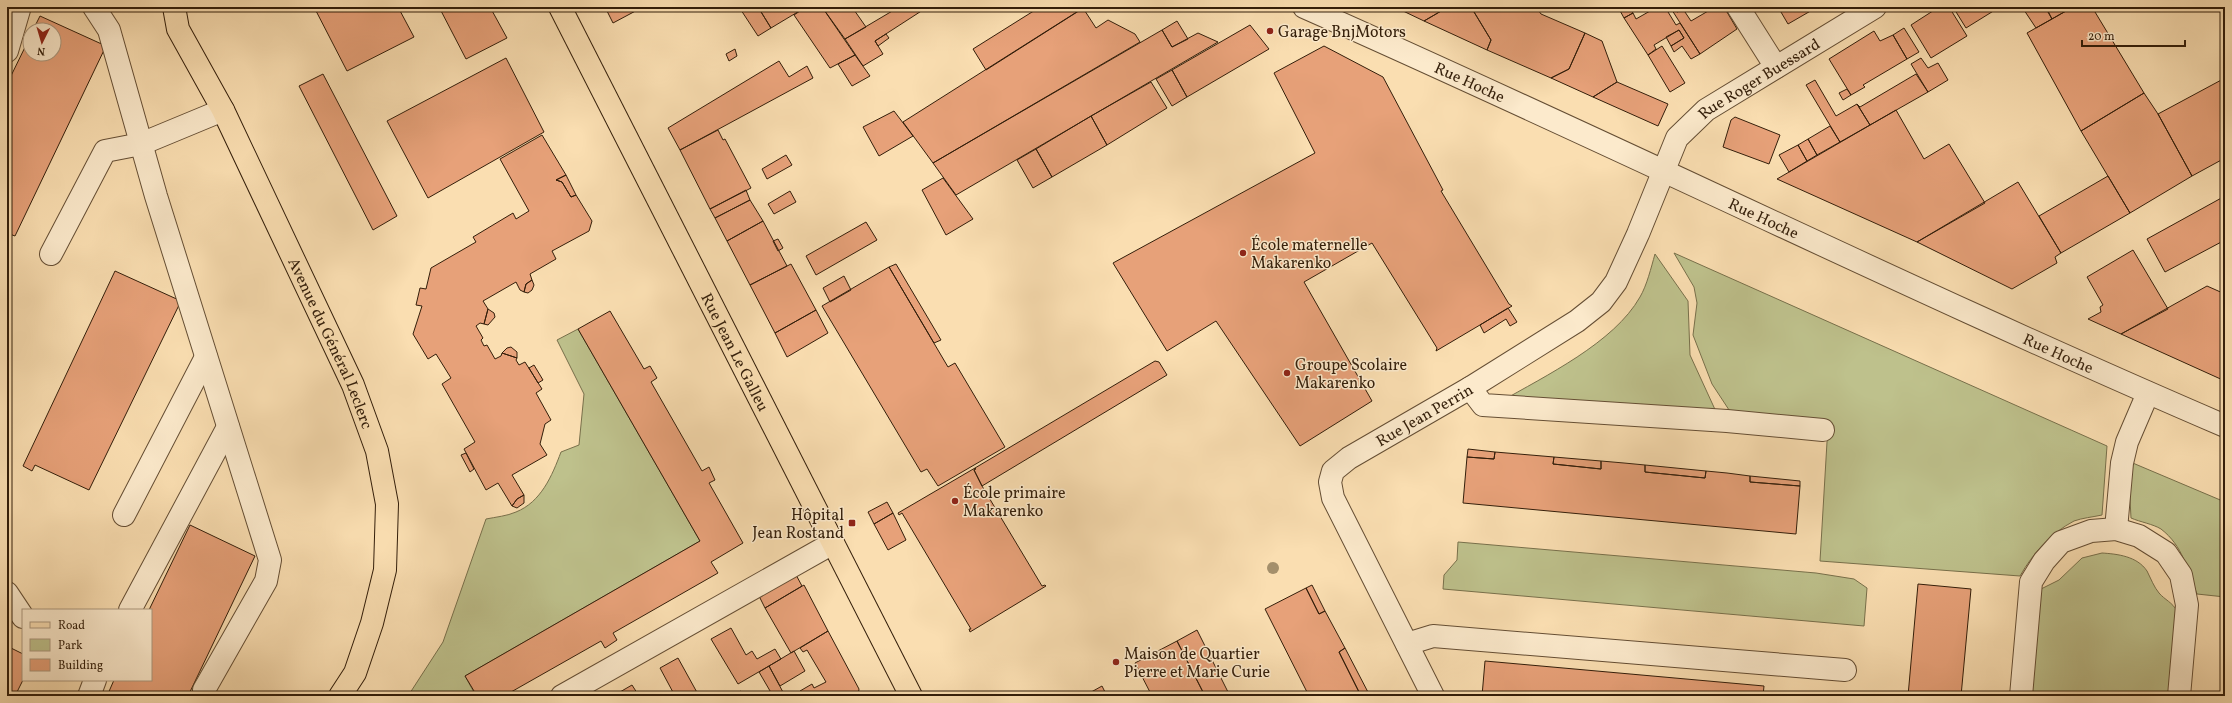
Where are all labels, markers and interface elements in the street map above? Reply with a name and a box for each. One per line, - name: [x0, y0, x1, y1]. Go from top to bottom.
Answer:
- north arrow: [22, 22, 62, 62]
- place label: Garage BnjMotors: [1278, 22, 1406, 44]
- scale bar: [2082, 22, 2185, 48]
- marker: Garage BnjMotors: [1265, 26, 1275, 36]
- text: 20 m: [2088, 29, 2115, 45]
- street label: Rue Roger Buessard: [1694, 34, 1825, 125]
- text: N: [37, 43, 46, 58]
- street label: Rue Hoche: [1430, 58, 1508, 109]
- street label: Rue Hoche: [1724, 194, 1802, 245]
- place label: École maternelle Makarenko: [1251, 235, 1368, 275]
- marker: École maternelle Makarenko: [1238, 248, 1248, 258]
- street label: Avenue du Général Leclerc: [281, 255, 377, 432]
- street label: Rue Jean Le Galleu: [695, 290, 773, 416]
- street label: Rue Hoche: [2019, 329, 2097, 380]
- place label: Groupe Scolaire Makarenko: [1295, 355, 1407, 395]
- marker: Groupe Scolaire Makarenko: [1282, 368, 1292, 378]
- street label: Rue Jean Perrin: [1373, 379, 1478, 453]
- place label: École primaire Makarenko: [963, 483, 1066, 523]
- marker: École primaire Makarenko: [950, 496, 960, 506]
- place label: Hôpital Jean Rostand: [752, 505, 844, 545]
- marker: Hôpital Jean Rostand: [847, 518, 857, 528]
- legend: [22, 609, 152, 681]
- text: Road: [58, 618, 85, 634]
- text: Park: [58, 638, 83, 654]
- place label: Maison de Quartier Pierre et Marie Curie: [1124, 644, 1270, 684]
- marker: Maison de Quartier Pierre et Marie Curie: [1111, 657, 1121, 667]
- text: Building: [58, 658, 103, 674]

